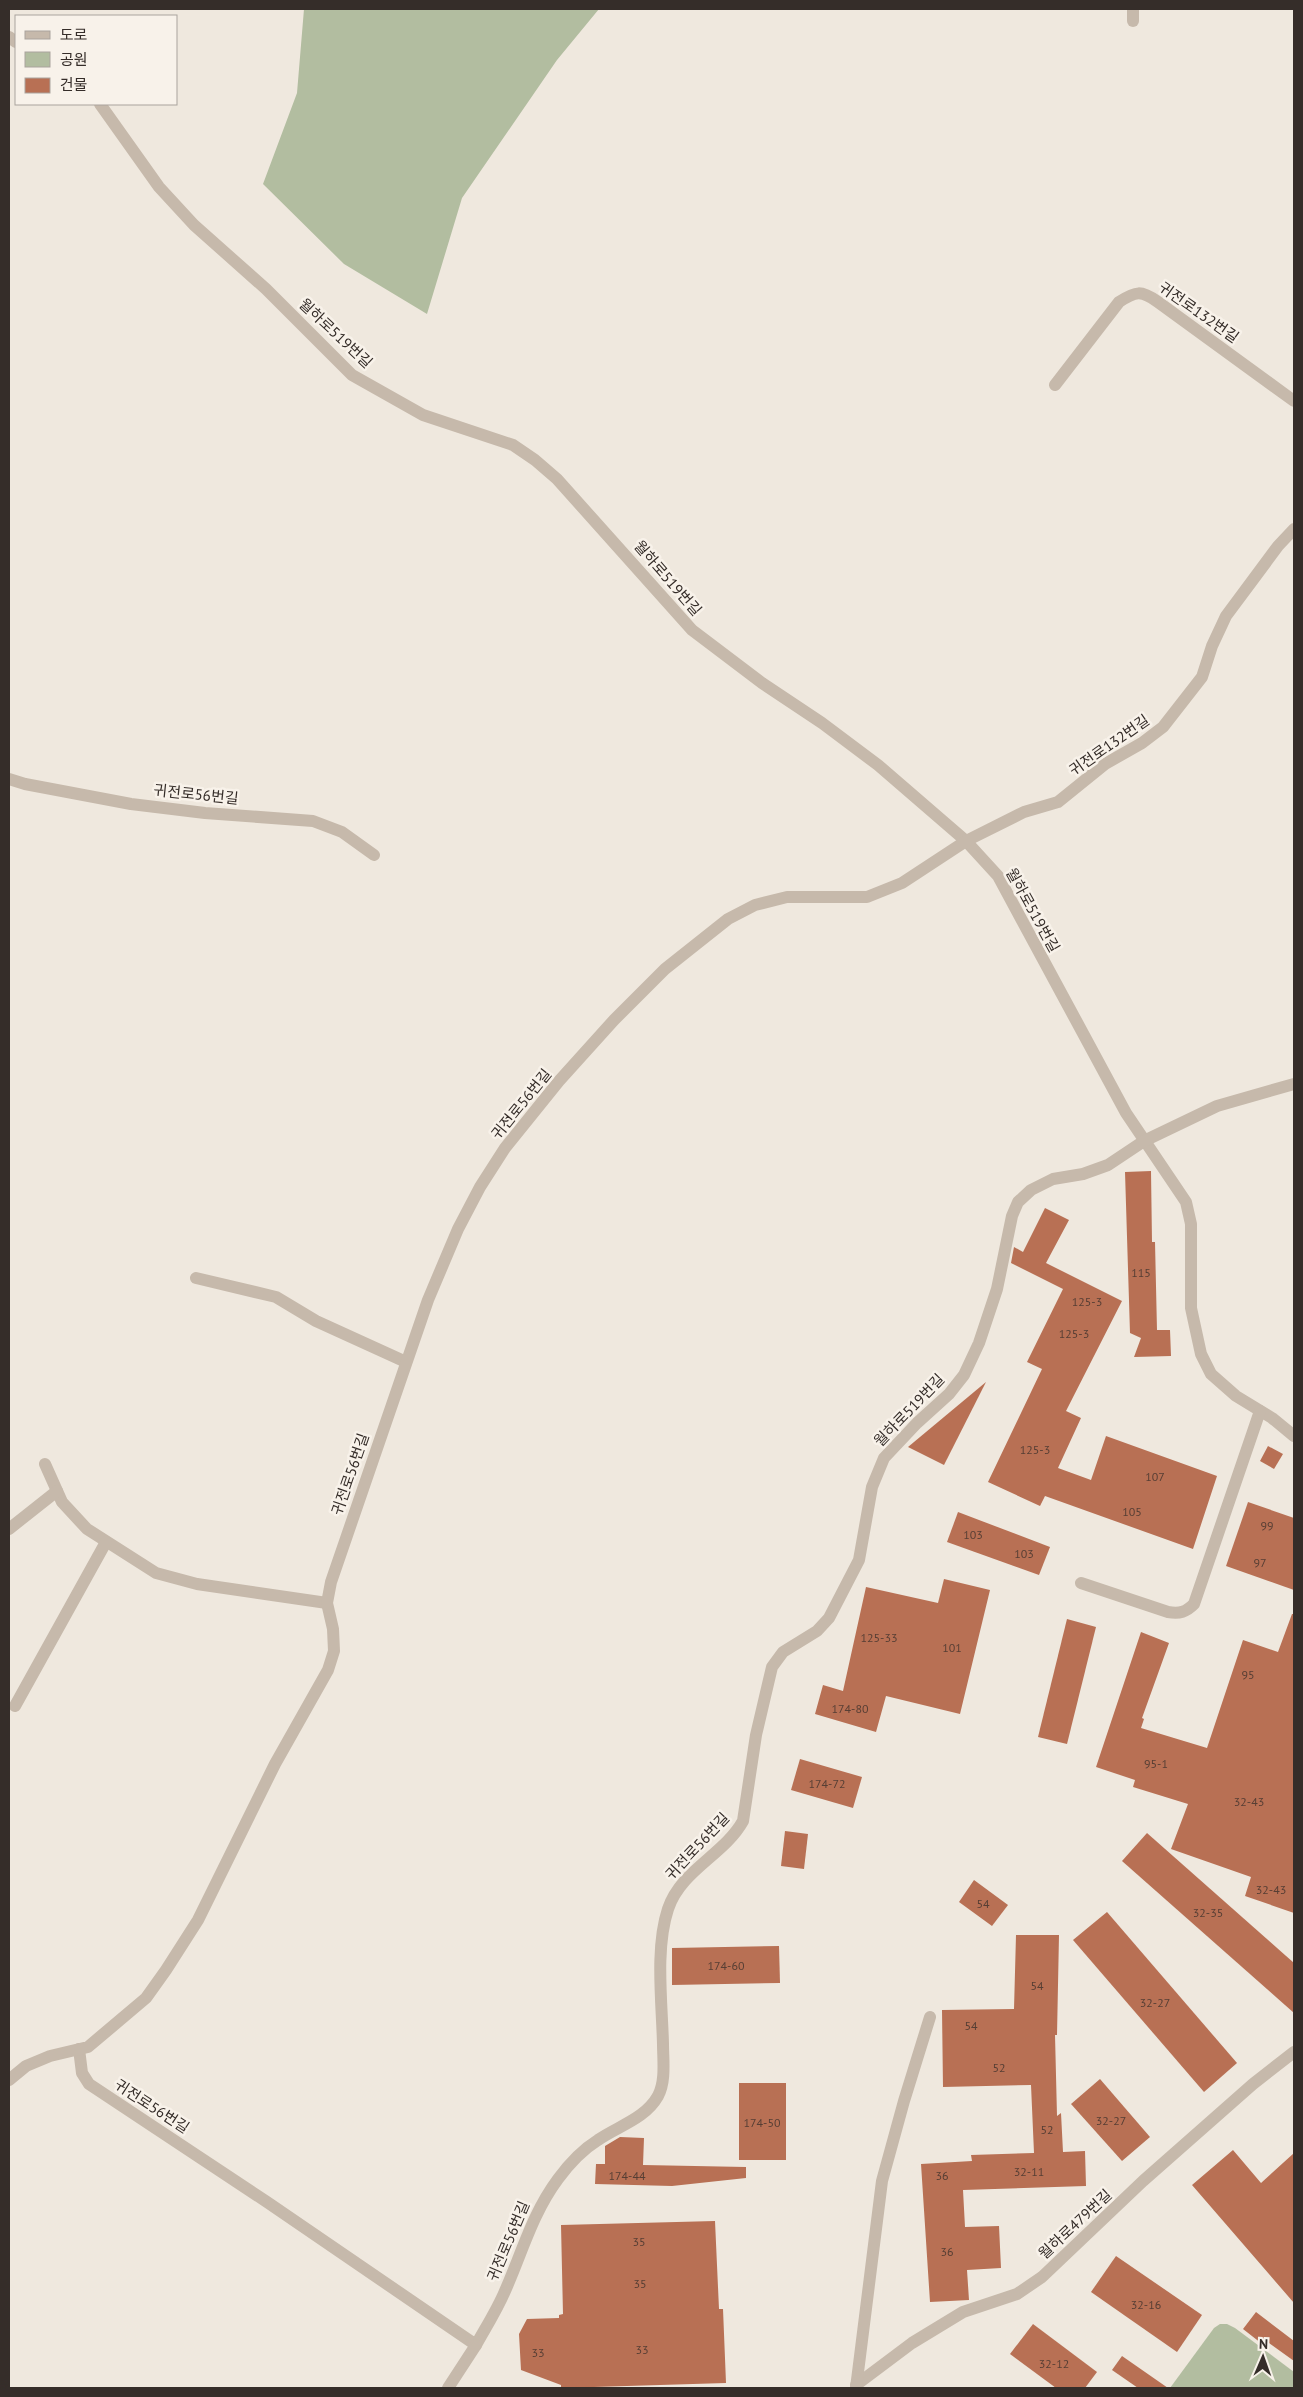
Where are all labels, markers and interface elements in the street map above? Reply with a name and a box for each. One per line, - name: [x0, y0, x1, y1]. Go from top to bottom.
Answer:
- legend: [15, 15, 178, 105]
- text: 도로: [60, 25, 88, 44]
- text: 공원: [60, 50, 88, 69]
- text: 건물: [60, 75, 88, 94]
- street label: 귀전로132번길: [1155, 277, 1243, 347]
- street label: 월하로519번길: [295, 294, 377, 372]
- street label: 월하로519번길: [630, 536, 706, 620]
- street label: 귀전로132번길: [1065, 710, 1153, 780]
- street label: 귀전로56번길: [153, 780, 239, 808]
- street label: 월하로519번길: [1002, 864, 1064, 956]
- street label: 귀전로56번길: [487, 1065, 555, 1143]
- house number: 115: [1131, 1265, 1151, 1280]
- house number: 125-3: [1072, 1294, 1102, 1309]
- house number: 125-3: [1059, 1326, 1089, 1341]
- street label: 월하로519번길: [870, 1370, 948, 1450]
- street label: 귀전로56번길: [327, 1431, 373, 1517]
- house number: 125-3: [1020, 1442, 1050, 1457]
- house number: 107: [1145, 1469, 1165, 1484]
- house number: 105: [1122, 1504, 1142, 1519]
- house number: 99: [1260, 1518, 1274, 1533]
- house number: 103: [963, 1527, 983, 1542]
- house number: 103: [1014, 1546, 1034, 1561]
- house number: 97: [1253, 1555, 1267, 1570]
- house number: 125-33: [860, 1630, 898, 1645]
- house number: 101: [942, 1640, 962, 1655]
- house number: 95: [1241, 1667, 1255, 1682]
- house number: 174-80: [831, 1701, 869, 1716]
- house number: 95-1: [1144, 1756, 1168, 1771]
- house number: 174-72: [808, 1776, 846, 1791]
- house number: 32-43: [1234, 1794, 1264, 1809]
- street label: 귀전로56번길: [661, 1808, 733, 1884]
- house number: 32-43: [1256, 1882, 1286, 1897]
- house number: 54: [976, 1896, 990, 1911]
- house number: 32-35: [1193, 1905, 1223, 1920]
- house number: 174-60: [707, 1958, 745, 1973]
- house number: 54: [1030, 1978, 1044, 1993]
- house number: 32-27: [1140, 1995, 1170, 2010]
- house number: 54: [964, 2018, 978, 2033]
- house number: 52: [992, 2060, 1006, 2075]
- street label: 귀전로56번길: [111, 2075, 193, 2137]
- house number: 32-27: [1096, 2113, 1126, 2128]
- house number: 174-50: [743, 2115, 781, 2130]
- house number: 52: [1040, 2122, 1054, 2137]
- house number: 32-11: [1014, 2164, 1044, 2179]
- house number: 174-44: [608, 2168, 646, 2183]
- house number: 36: [935, 2168, 949, 2183]
- street label: 월하로479번길: [1034, 2185, 1116, 2263]
- street label: 귀전로56번길: [483, 2198, 533, 2284]
- house number: 35: [632, 2234, 646, 2249]
- house number: 36: [940, 2244, 954, 2259]
- house number: 35: [633, 2276, 647, 2291]
- house number: 32-16: [1131, 2297, 1161, 2312]
- north arrow: [1238, 2332, 1288, 2382]
- text: N: [1259, 2335, 1268, 2353]
- house number: 33: [635, 2342, 649, 2357]
- house number: 33: [531, 2345, 545, 2360]
- house number: 32-12: [1039, 2356, 1069, 2371]

